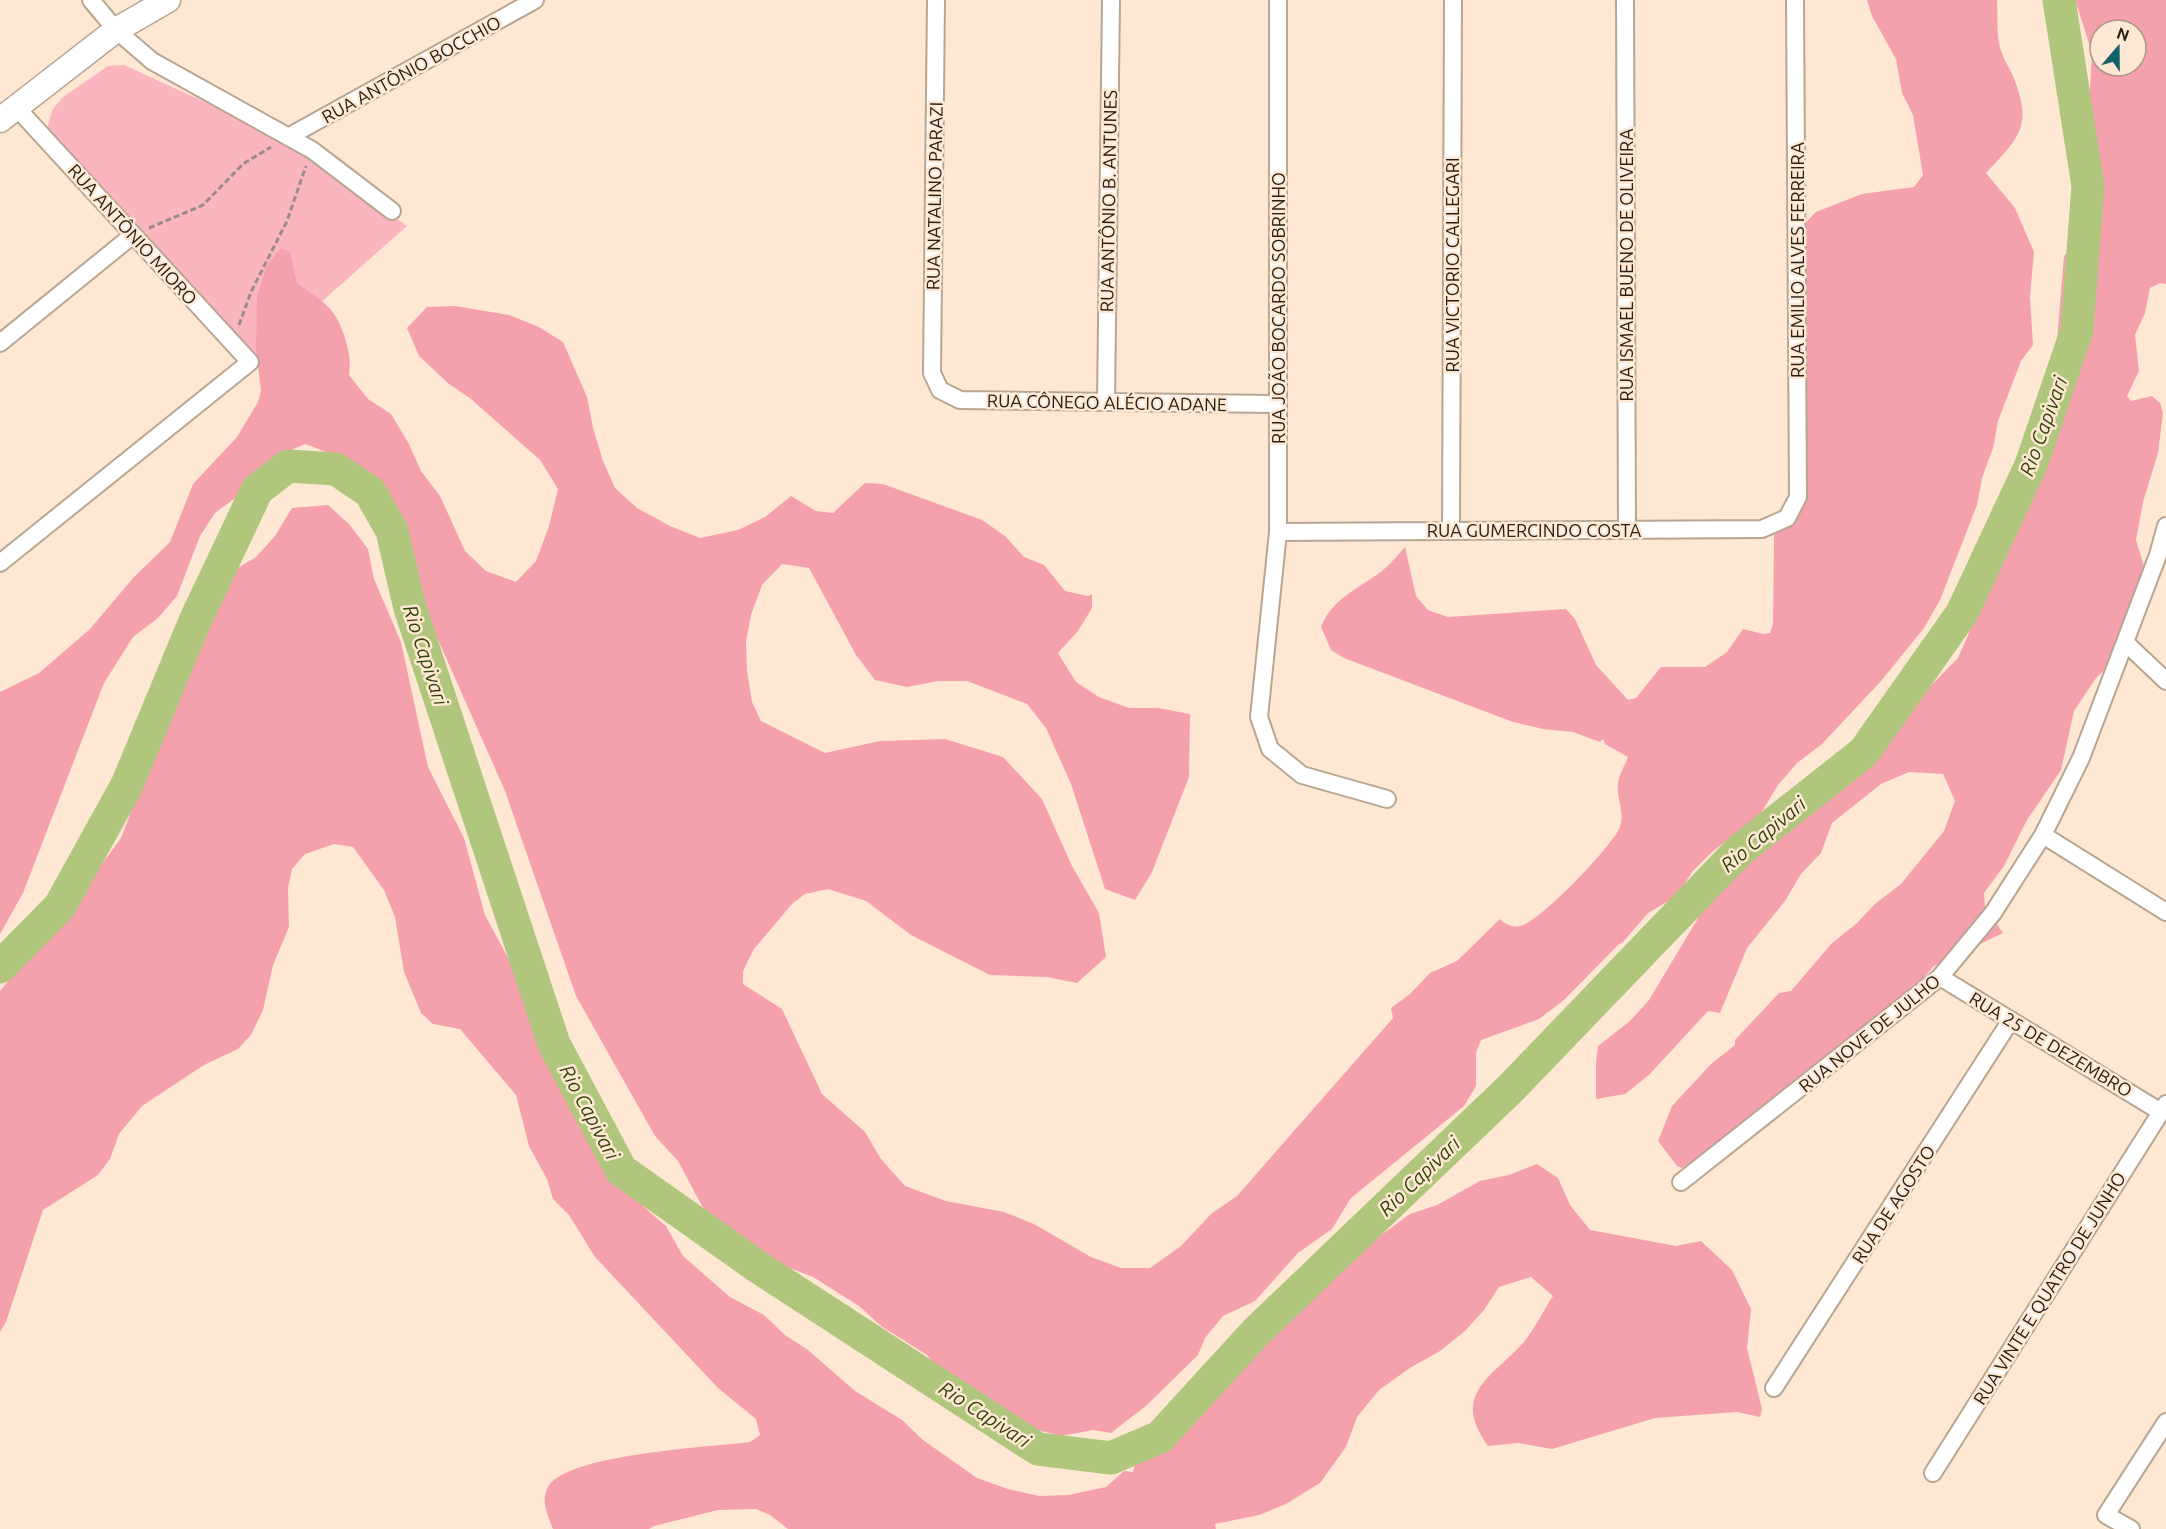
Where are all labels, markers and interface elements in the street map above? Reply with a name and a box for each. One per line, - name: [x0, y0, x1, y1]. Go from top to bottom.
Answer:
- street label: RUA ANTÔNIO BOCCHIO: [318, 11, 504, 127]
- north arrow: [2088, 18, 2148, 78]
- text: N: [2114, 23, 2132, 44]
- street label: RUA ANTÔNIO B. ANTUNES: [1096, 90, 1120, 312]
- street label: RUA NATALINO PARAZI: [922, 102, 946, 290]
- street label: RUA ISMAEL BUENO DE OLIVEIRA: [1616, 128, 1636, 402]
- street label: RUA EMILIO ALVES FERREIRA: [1787, 142, 1807, 378]
- street label: RUA VICTORIO CALLEGARI: [1442, 157, 1462, 373]
- street label: RUA ANTÔNIO MIORO: [65, 160, 201, 308]
- street label: RUA JOÃO BOCARDO SOBRINHO: [1267, 172, 1288, 444]
- water label: Rio Capivari: [2014, 372, 2072, 479]
- street label: RUA CÔNEGO ALÉCIO ADANE: [987, 389, 1227, 414]
- street label: RUA GUMERCINDO COSTA: [1427, 520, 1642, 540]
- water label: Rio Capivari: [399, 602, 453, 709]
- water label: Rio Capivari: [1716, 791, 1811, 876]
- street label: RUA NOVE DE JULHO: [1795, 970, 1943, 1096]
- street label: RUA 25 DE DEZEMBRO: [1966, 988, 2136, 1100]
- water label: Rio Capivari: [555, 1061, 625, 1164]
- water label: Rio Capivari: [1374, 1131, 1465, 1220]
- street label: RUA DE AGOSTO: [1847, 1141, 1939, 1267]
- street label: RUA VINTE E QUATRO DE JUNHO: [1969, 1168, 2130, 1408]
- water label: Rio Capivari: [935, 1376, 1036, 1453]

